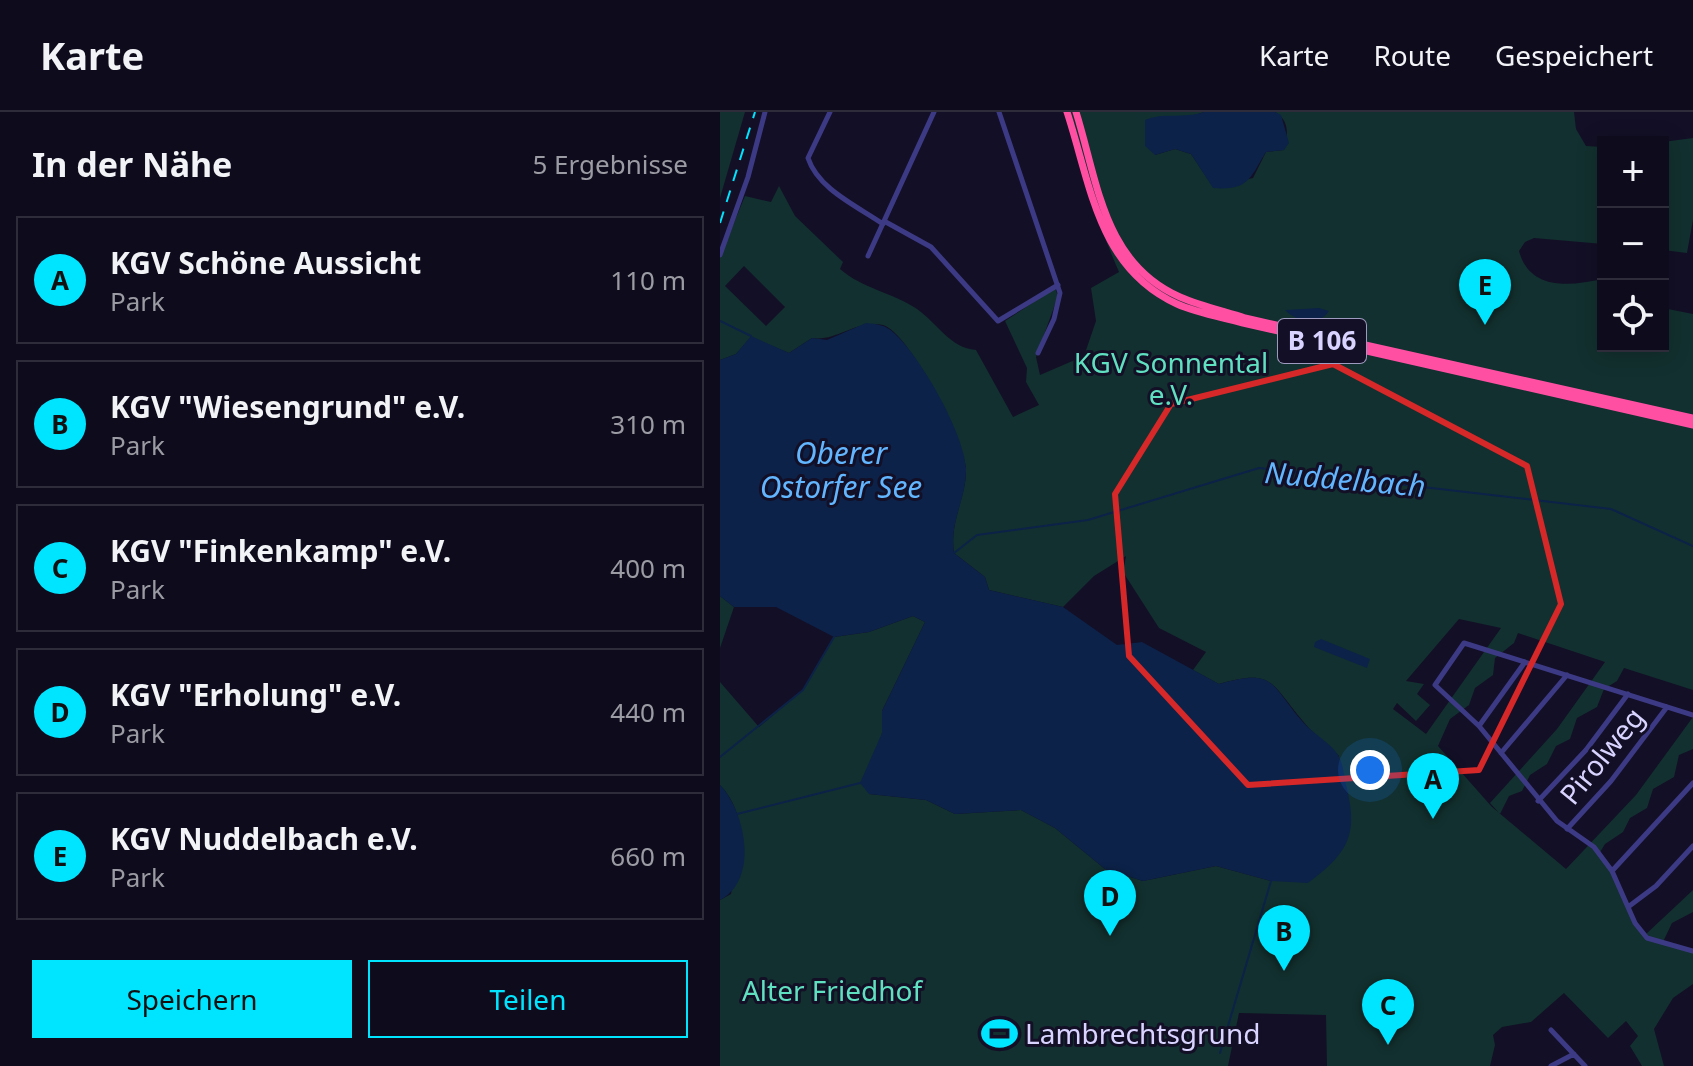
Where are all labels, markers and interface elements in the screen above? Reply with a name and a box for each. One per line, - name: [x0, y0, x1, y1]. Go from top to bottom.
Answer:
- text: Karte: [40, 29, 144, 81]
- text: Karte: [1259, 36, 1329, 74]
- text: Route: [1373, 36, 1451, 74]
- text: Gespeichert: [1495, 36, 1653, 74]
- map controls: [1597, 136, 1669, 352]
- button: +: [1597, 136, 1669, 208]
- text: In der Nähe: [32, 141, 232, 187]
- text: 5 Ergebnisse: [532, 146, 688, 182]
- button: −: [1597, 208, 1669, 280]
- text: KGV Schöne Aussicht: [110, 242, 421, 283]
- pin: E: [1459, 259, 1511, 325]
- text: A: [51, 262, 69, 298]
- text: 110 m: [610, 262, 686, 298]
- button: locate: [1597, 280, 1669, 352]
- text: Park: [110, 283, 165, 319]
- road number: B 106: [1278, 319, 1366, 363]
- park label: KGV Sonnental e.V.: [1074, 343, 1268, 413]
- text: KGV "Wiesengrund" e.V.: [110, 386, 465, 427]
- text: B: [51, 406, 69, 442]
- text: 310 m: [610, 406, 686, 442]
- text: Park: [110, 427, 165, 463]
- water label: Oberer Ostorfer See: [760, 432, 922, 507]
- water label: Nuddelbach: [1263, 451, 1427, 506]
- text: KGV "Finkenkamp" e.V.: [110, 530, 451, 571]
- text: C: [52, 550, 68, 586]
- text: 400 m: [610, 550, 686, 586]
- text: Park: [110, 571, 165, 607]
- text: KGV "Erholung" e.V.: [110, 674, 401, 715]
- text: D: [50, 694, 70, 730]
- text: 440 m: [610, 694, 686, 730]
- street label: Pirolweg: [1550, 699, 1652, 812]
- text: Park: [110, 715, 165, 751]
- your location: [1350, 750, 1390, 790]
- pin: A: [1407, 753, 1459, 819]
- text: KGV Nuddelbach e.V.: [110, 818, 418, 859]
- text: E: [53, 838, 67, 874]
- text: 660 m: [610, 838, 686, 874]
- text: Park: [110, 859, 165, 895]
- pin: D: [1084, 870, 1136, 936]
- pin: B: [1258, 905, 1310, 971]
- button: Speichern: [32, 960, 352, 1038]
- button: Teilen: [368, 960, 688, 1038]
- park label: Alter Friedhof: [742, 971, 923, 1009]
- pin: C: [1362, 979, 1414, 1045]
- place label: Lambrechtsgrund: [1025, 1014, 1260, 1052]
- sports icon: Lambrechtsgrund: [980, 1015, 1018, 1053]

